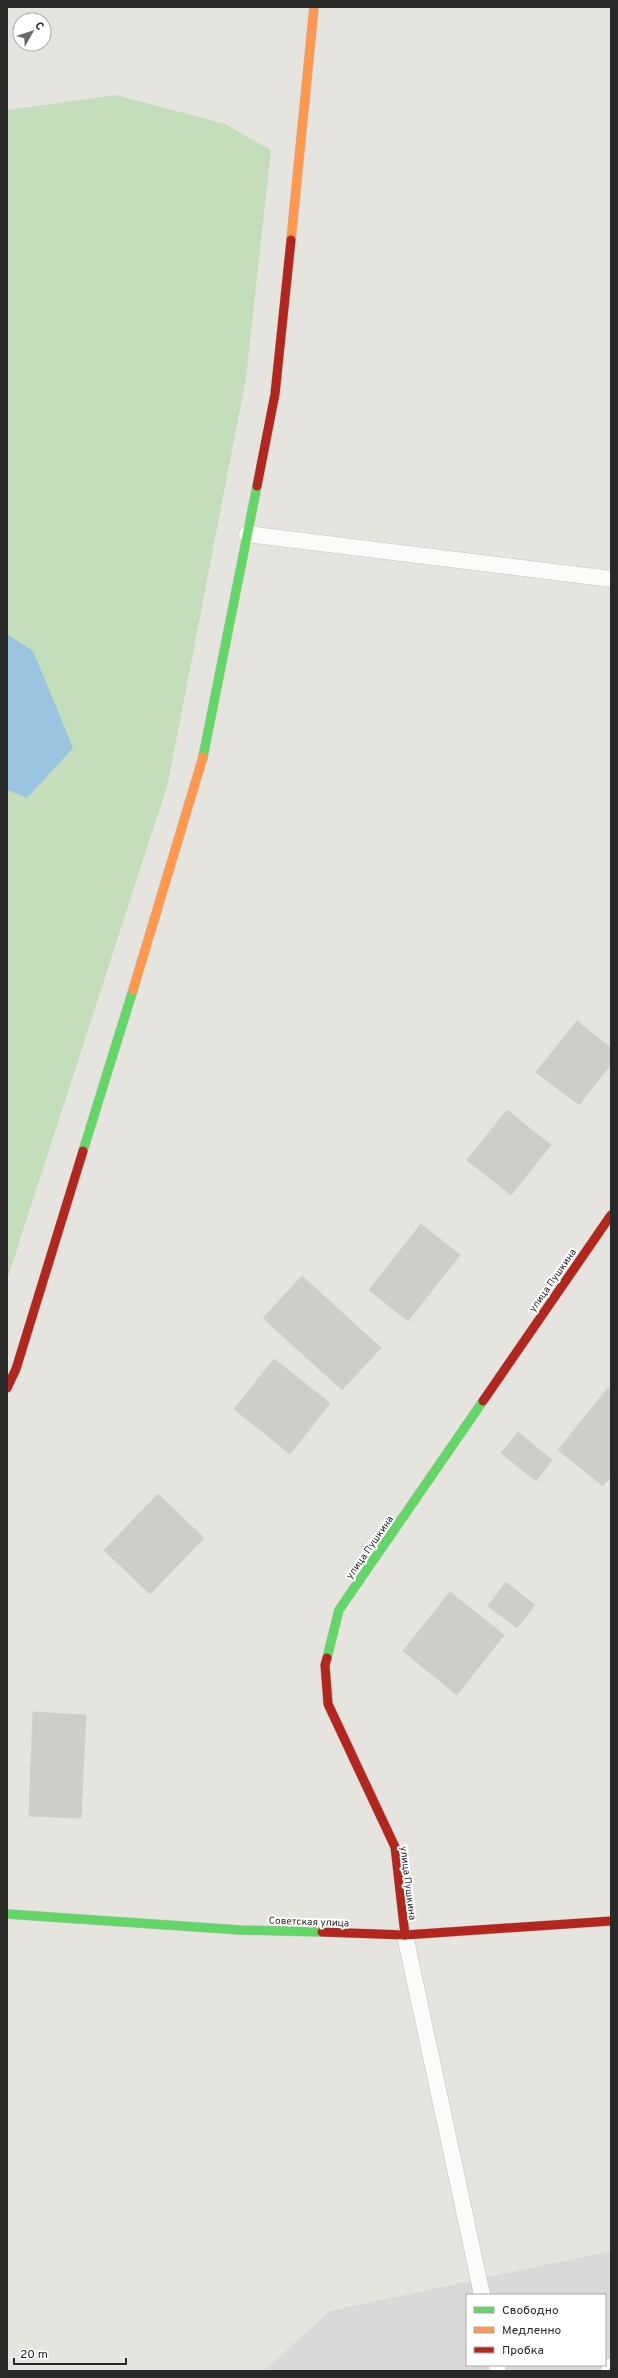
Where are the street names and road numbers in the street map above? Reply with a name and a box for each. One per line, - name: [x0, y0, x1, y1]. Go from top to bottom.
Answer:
- street label: улица Пушкина: [527, 1247, 580, 1315]
- street label: улица Пушкина: [344, 1514, 397, 1582]
- street label: улица Пушкина: [397, 1845, 418, 1921]
- street label: Советская улица: [268, 1915, 349, 1930]

